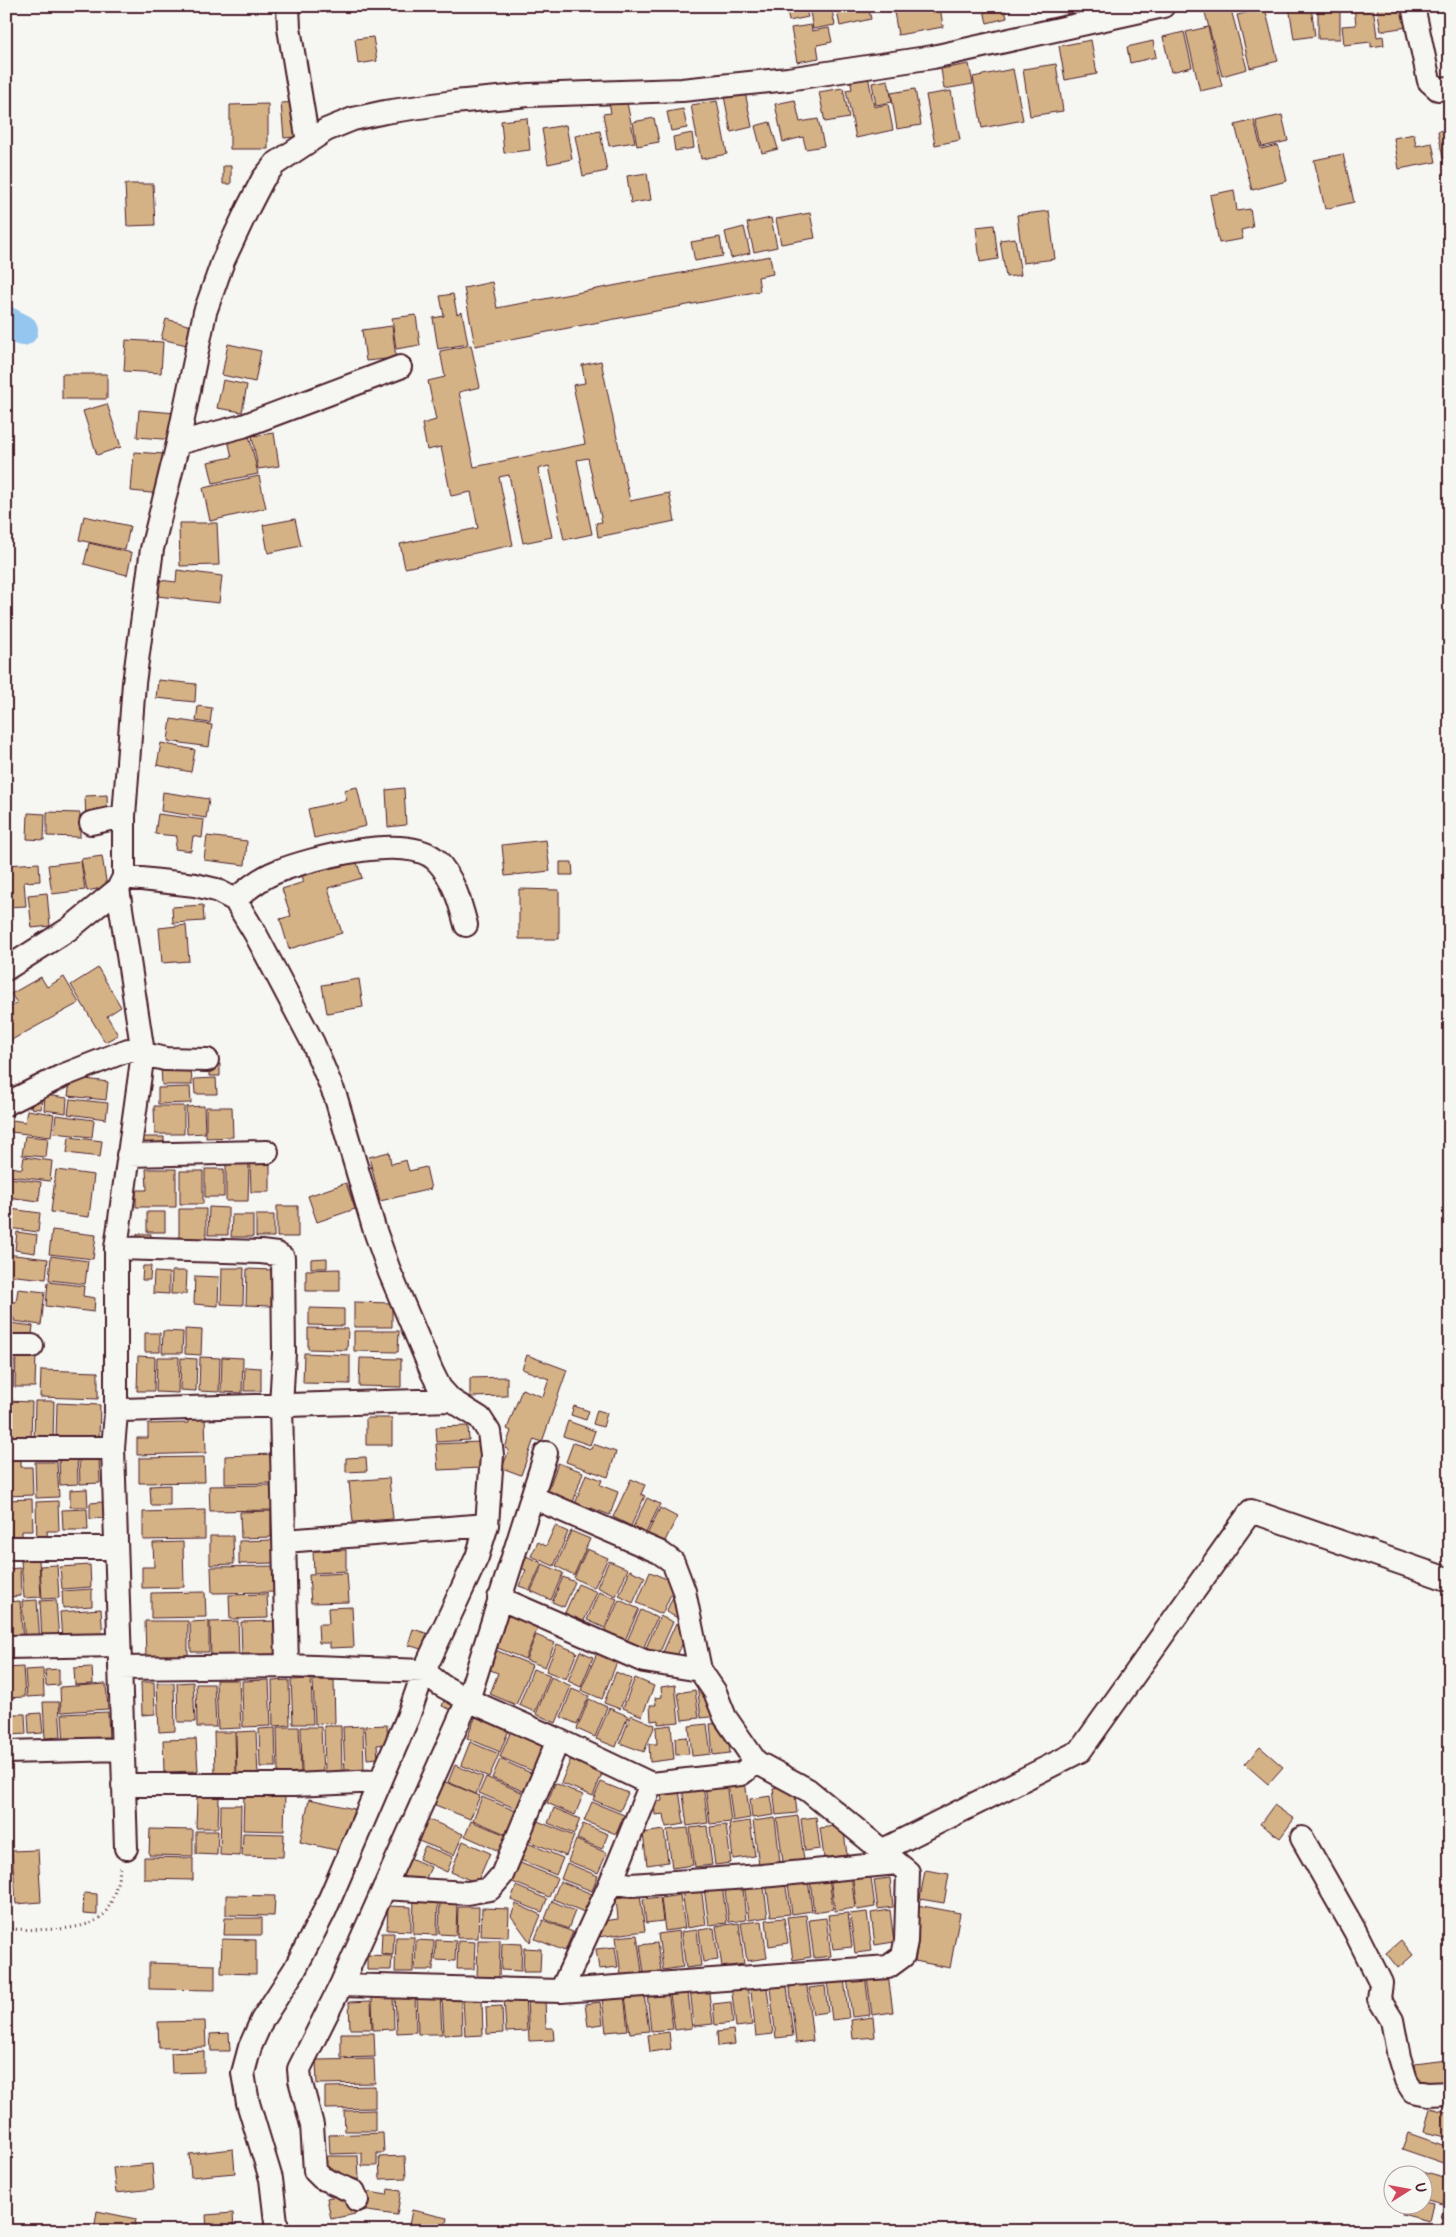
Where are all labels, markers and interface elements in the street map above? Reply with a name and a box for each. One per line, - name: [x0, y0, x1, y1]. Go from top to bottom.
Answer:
- north arrow: [1384, 2164, 1434, 2214]
- text: U: [1411, 2181, 1429, 2194]

